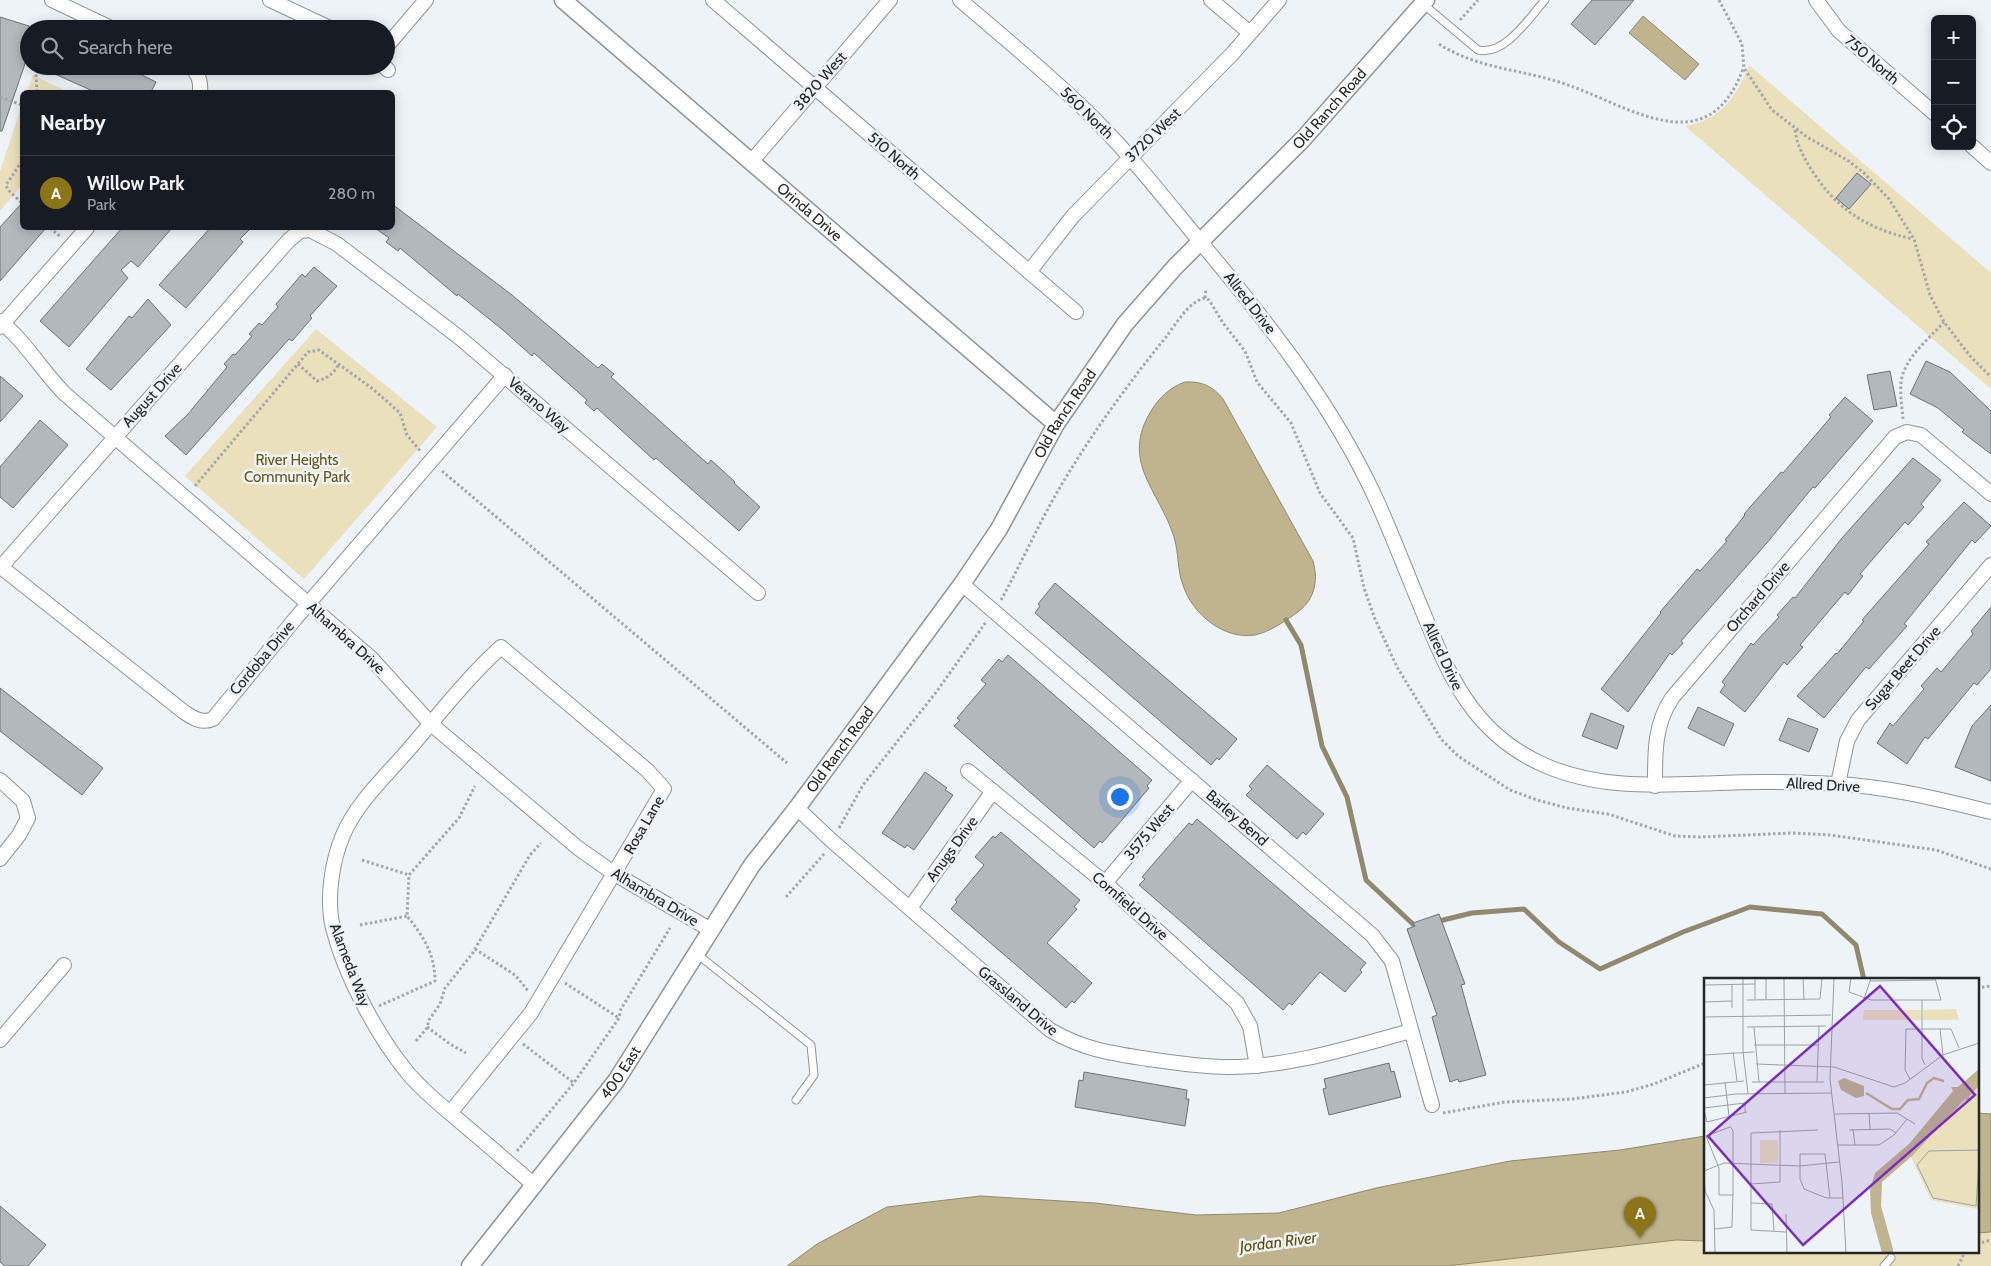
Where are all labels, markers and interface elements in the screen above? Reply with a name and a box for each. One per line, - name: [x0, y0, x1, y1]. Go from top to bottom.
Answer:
- map controls: [1931, 15, 1976, 150]
- button: +: [1931, 15, 1976, 60]
- search box: [20, 20, 395, 75]
- street label: 750 North: [1841, 32, 1903, 88]
- icon: search: [38, 34, 66, 62]
- text: Search here: [78, 36, 172, 59]
- street label: 3820 West: [790, 48, 850, 114]
- button: −: [1931, 60, 1976, 105]
- street label: Old Ranch Road: [1289, 65, 1370, 153]
- street label: 560 North: [1057, 83, 1117, 143]
- street label: 3720 West: [1122, 104, 1184, 166]
- button: locate: [1931, 105, 1976, 150]
- text: Nearby: [40, 110, 106, 135]
- street label: 510 North: [864, 128, 924, 184]
- text: Willow Park: [87, 172, 184, 195]
- street label: Orinda Drive: [773, 179, 846, 245]
- text: A: [51, 184, 61, 203]
- text: 280 m: [328, 184, 375, 203]
- text: Park: [87, 195, 116, 214]
- street label: Allred Drive: [1220, 268, 1280, 338]
- street label: August Drive: [118, 359, 186, 431]
- street label: Old Ranch Road: [1030, 366, 1100, 461]
- street label: Verano Way: [504, 373, 574, 437]
- park label: River Heights Community Park: [244, 451, 350, 486]
- street label: Orchard Drive: [1722, 558, 1794, 636]
- street label: Alhambra Drive: [303, 598, 389, 678]
- street label: Cordoba Drive: [226, 617, 298, 699]
- street label: Allred Drive: [1419, 619, 1467, 694]
- street label: Sugar Beet Drive: [1862, 622, 1945, 714]
- street label: Old Ranch Road: [802, 703, 877, 796]
- street label: Allred Drive: [1786, 774, 1861, 796]
- your location: [1107, 784, 1133, 810]
- street label: Barley Bend: [1202, 786, 1272, 850]
- street label: Rosa Lane: [620, 792, 668, 857]
- street label: 3575 West: [1120, 800, 1178, 864]
- street label: Anugs Drive: [922, 813, 982, 885]
- street label: Alhambra Drive: [608, 864, 702, 930]
- street label: Cornfield Drive: [1088, 868, 1172, 944]
- street label: Alameda Way: [326, 921, 374, 1010]
- street label: Grassland Drive: [974, 962, 1062, 1040]
- inset map: [1704, 978, 1978, 1254]
- street label: 400 East: [596, 1043, 645, 1103]
- pin: A: [1624, 1197, 1656, 1238]
- water label: Jordan River: [1237, 1228, 1318, 1256]

